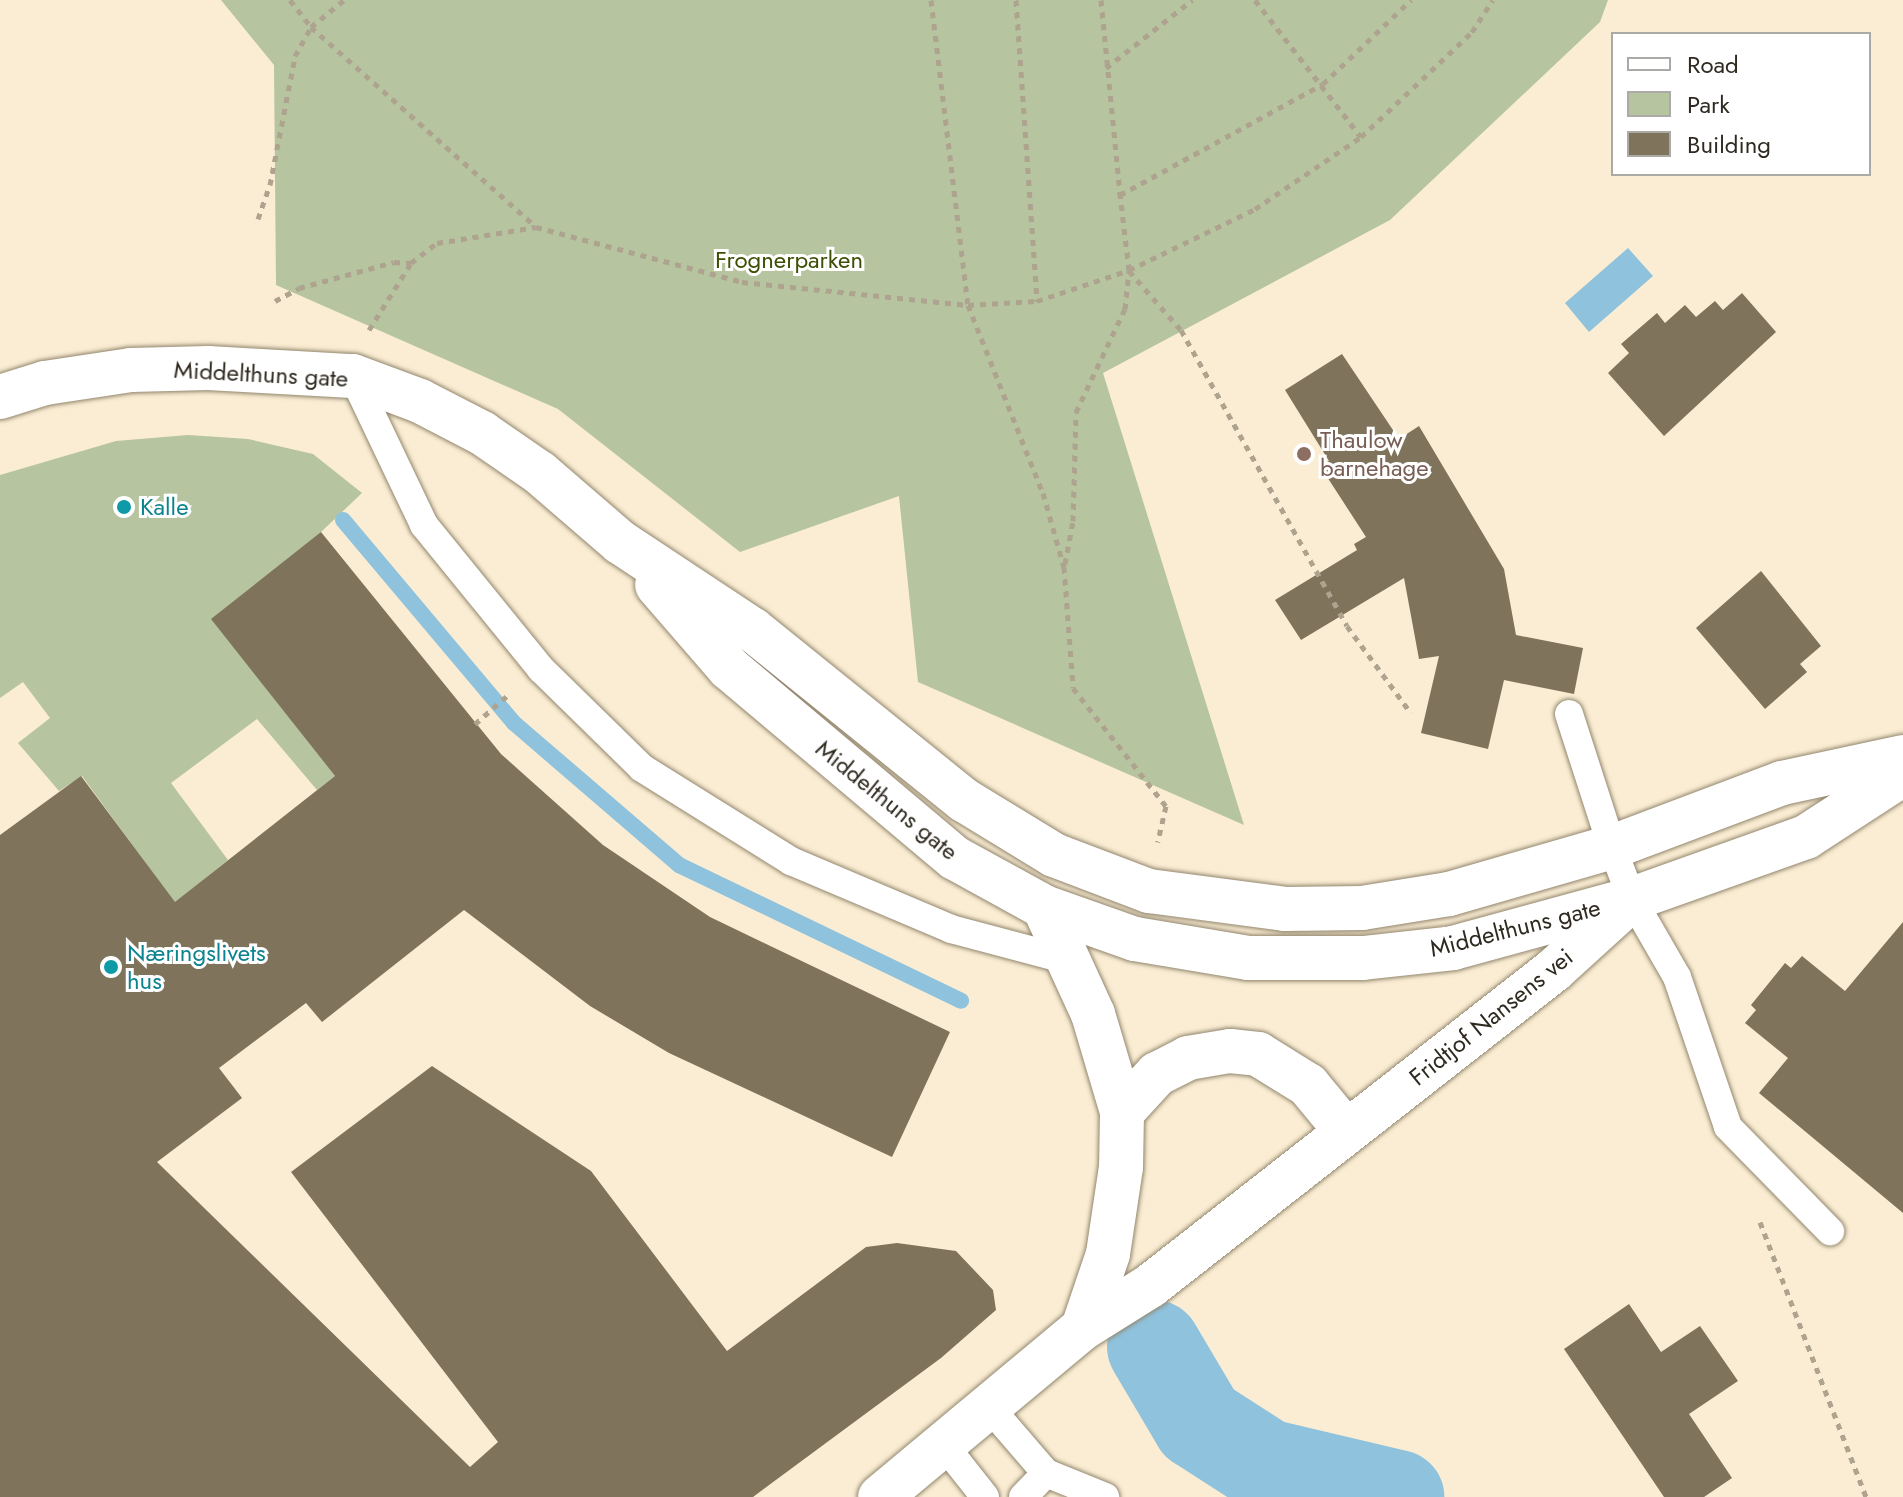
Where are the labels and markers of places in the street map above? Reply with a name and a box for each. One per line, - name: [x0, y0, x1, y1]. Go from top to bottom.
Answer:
- place label: Thaulow barnehage: [1320, 426, 1429, 482]
- marker: Thaulow barnehage: [1295, 445, 1313, 463]
- place label: Kalle: [140, 493, 189, 521]
- marker: Kalle: [115, 498, 133, 516]
- place label: Næringslivets hus: [127, 939, 266, 995]
- marker: Næringslivets hus: [102, 958, 120, 976]

